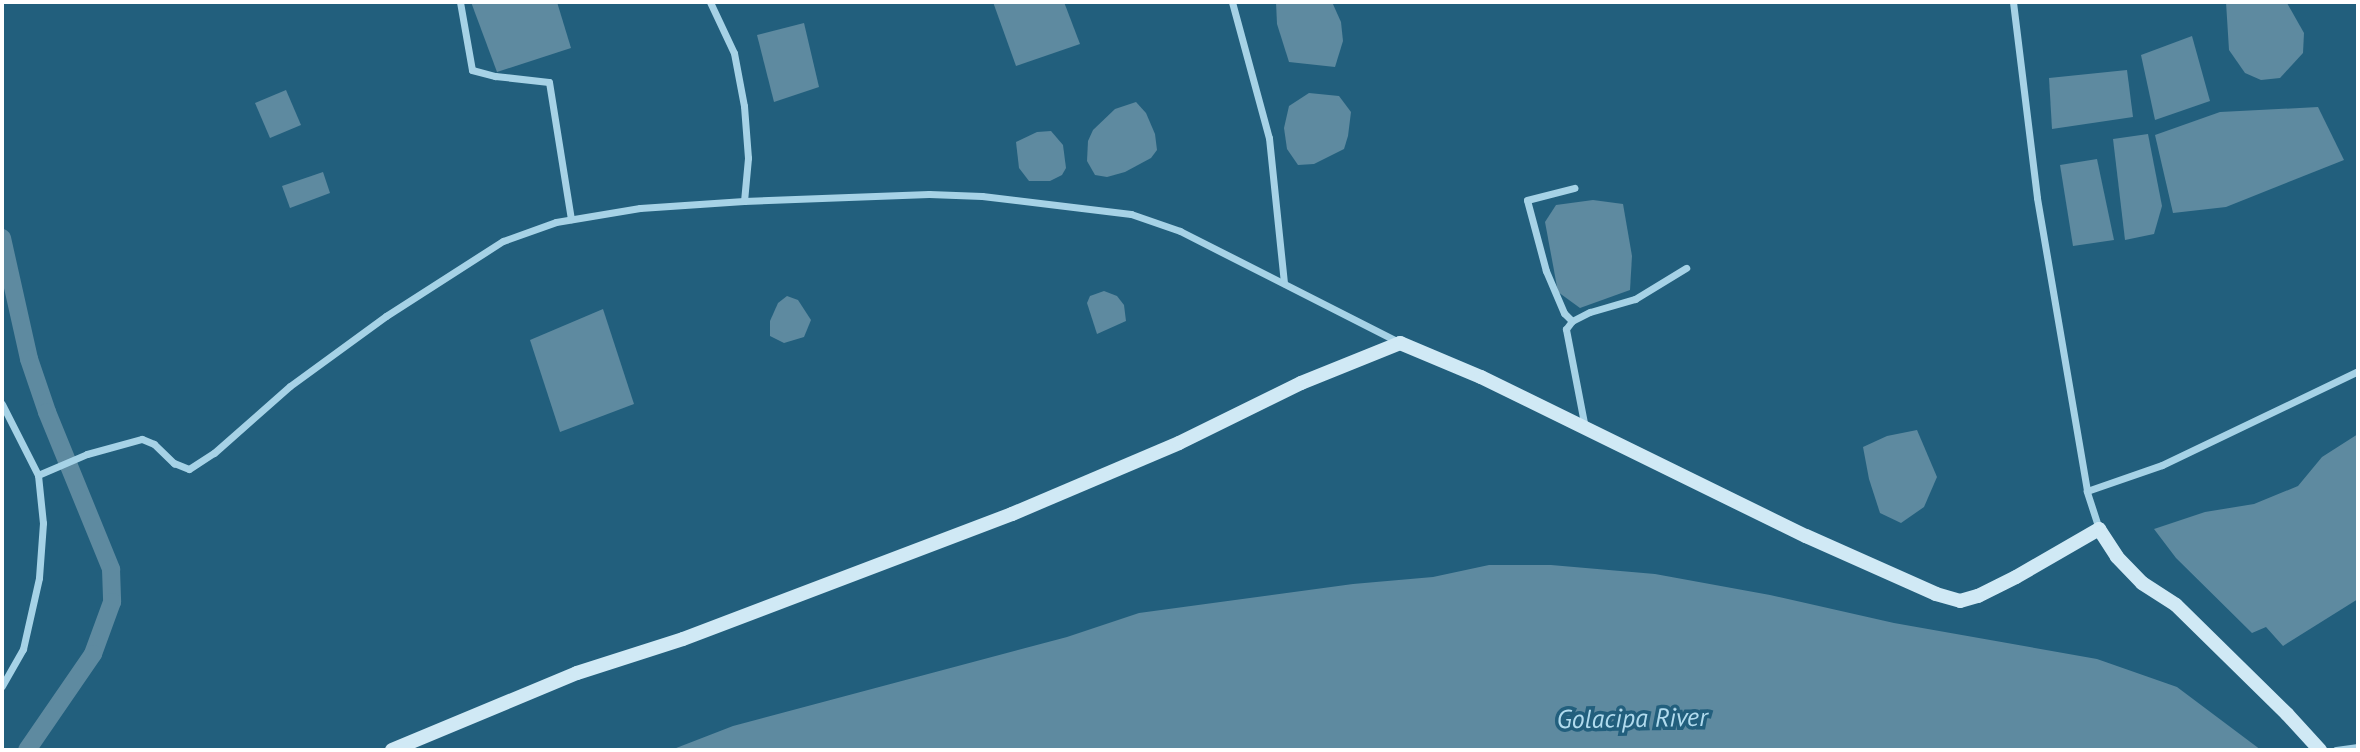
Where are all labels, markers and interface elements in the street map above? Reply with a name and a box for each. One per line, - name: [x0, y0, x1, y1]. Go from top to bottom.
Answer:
- water label: Golacipa River: [1556, 701, 1708, 735]

